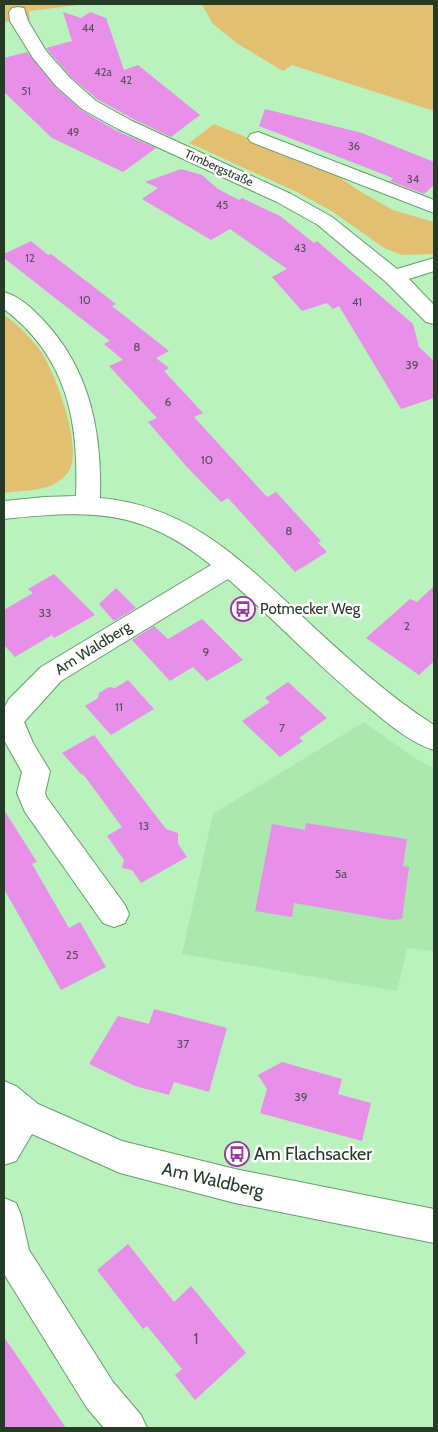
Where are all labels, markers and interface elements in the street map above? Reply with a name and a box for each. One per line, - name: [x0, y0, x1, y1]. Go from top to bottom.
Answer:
- house number: 44: [82, 21, 95, 35]
- house number: 42a: [94, 65, 112, 79]
- house number: 42: [120, 73, 132, 87]
- house number: 51: [21, 84, 31, 98]
- house number: 49: [67, 125, 79, 139]
- house number: 36: [348, 139, 360, 153]
- street label: Timbergstraße: [183, 146, 256, 189]
- house number: 34: [407, 172, 420, 186]
- house number: 45: [216, 198, 228, 212]
- house number: 43: [294, 241, 306, 255]
- house number: 12: [25, 251, 35, 265]
- house number: 10: [79, 293, 91, 307]
- house number: 41: [352, 295, 362, 309]
- house number: 8: [133, 339, 141, 354]
- house number: 39: [405, 357, 419, 372]
- house number: 6: [165, 394, 172, 409]
- house number: 10: [201, 452, 213, 467]
- house number: 8: [285, 523, 293, 538]
- bus stop icon: Potmecker Weg: [230, 596, 256, 622]
- place label: Potmecker Weg: [260, 600, 361, 618]
- house number: 33: [39, 605, 51, 620]
- street label: Am Waldberg: [52, 617, 135, 679]
- house number: 2: [404, 618, 410, 633]
- house number: 9: [203, 644, 210, 659]
- house number: 11: [115, 699, 123, 714]
- house number: 7: [279, 720, 285, 735]
- house number: 13: [139, 818, 149, 833]
- house number: 5a: [335, 866, 347, 881]
- house number: 25: [66, 947, 78, 962]
- house number: 37: [177, 1036, 189, 1051]
- house number: 39: [294, 1089, 308, 1104]
- bus stop icon: Am Flachsacker: [224, 1141, 250, 1167]
- place label: Am Flachsacker: [254, 1143, 372, 1165]
- street label: Am Waldberg: [160, 1158, 267, 1203]
- house number: 1: [194, 1330, 198, 1348]

